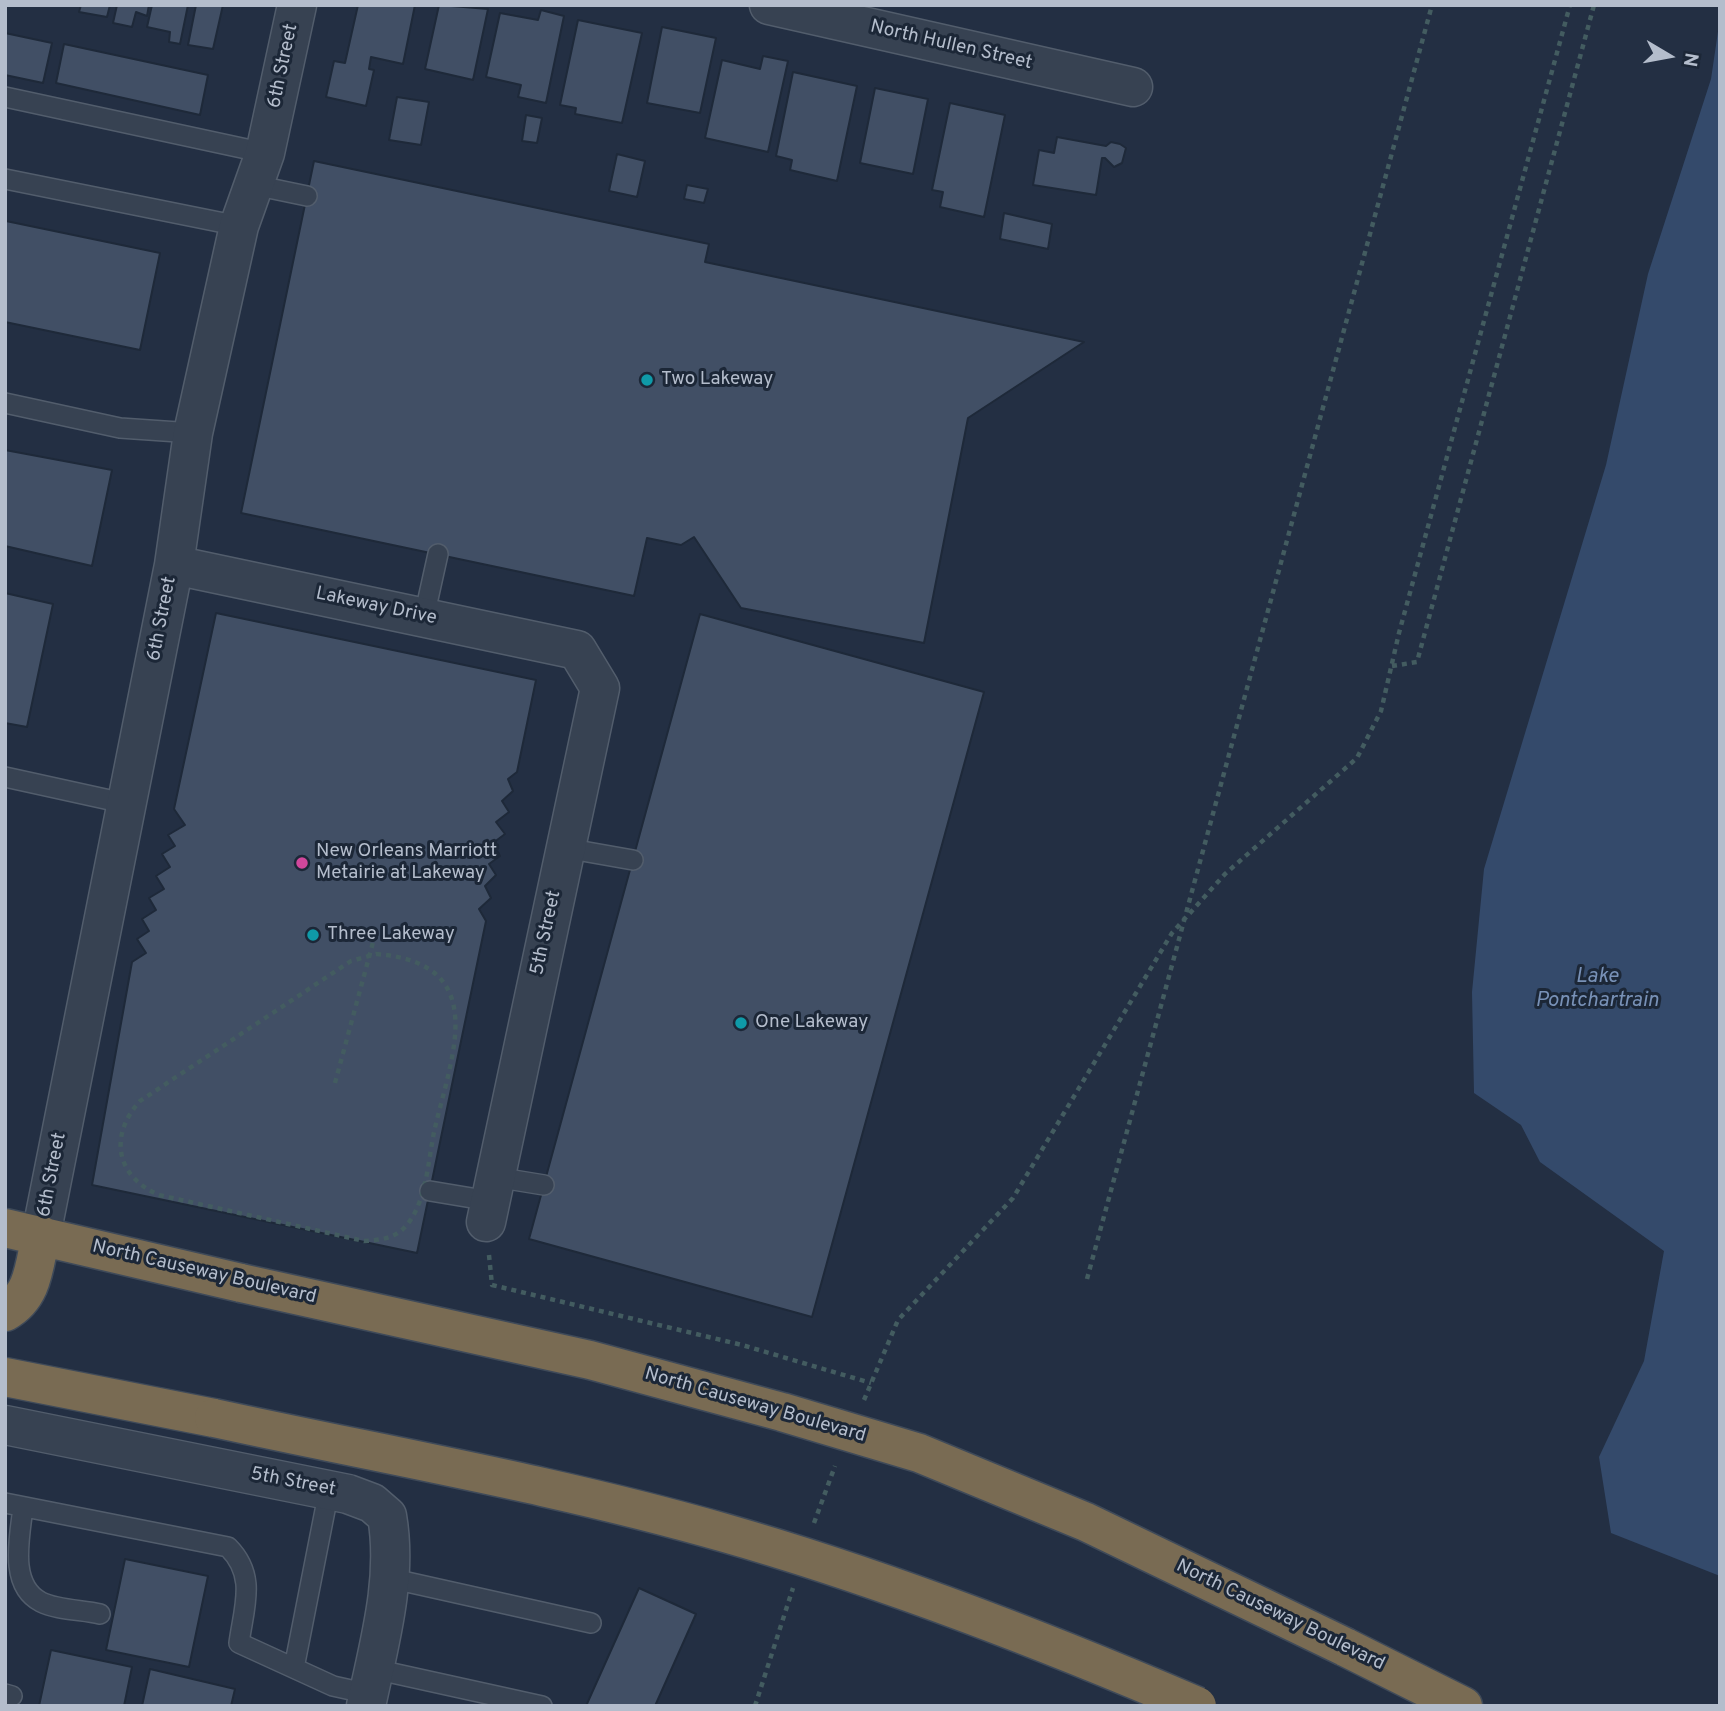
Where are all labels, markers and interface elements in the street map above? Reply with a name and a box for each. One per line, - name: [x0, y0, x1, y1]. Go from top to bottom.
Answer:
- street label: North Hullen Street: [868, 16, 1034, 76]
- north arrow: [1634, 21, 1704, 91]
- street label: 6th Street: [264, 22, 304, 110]
- text: N: [1677, 51, 1703, 68]
- place label: Two Lakeway: [661, 369, 773, 391]
- marker: Two Lakeway: [639, 372, 655, 388]
- street label: 6th Street: [144, 575, 182, 663]
- street label: Lakeway Drive: [313, 583, 439, 631]
- place label: New Orleans Marriott Metairie at Lakeway: [316, 841, 497, 885]
- marker: New Orleans Marriott Metairie at Lakeway: [294, 855, 310, 871]
- street label: 5th Street: [527, 889, 567, 977]
- place label: Three Lakeway: [327, 924, 455, 946]
- marker: Three Lakeway: [305, 927, 321, 943]
- water label: Lake Pontchartrain: [1535, 965, 1659, 1015]
- place label: One Lakeway: [755, 1012, 868, 1034]
- marker: One Lakeway: [733, 1015, 749, 1031]
- street label: 6th Street: [34, 1131, 72, 1219]
- street label: North Causeway Boulevard: [90, 1236, 318, 1310]
- street label: North Causeway Boulevard: [642, 1363, 868, 1449]
- street label: 5th Street: [249, 1464, 337, 1502]
- street label: North Causeway Boulevard: [1172, 1556, 1388, 1676]

